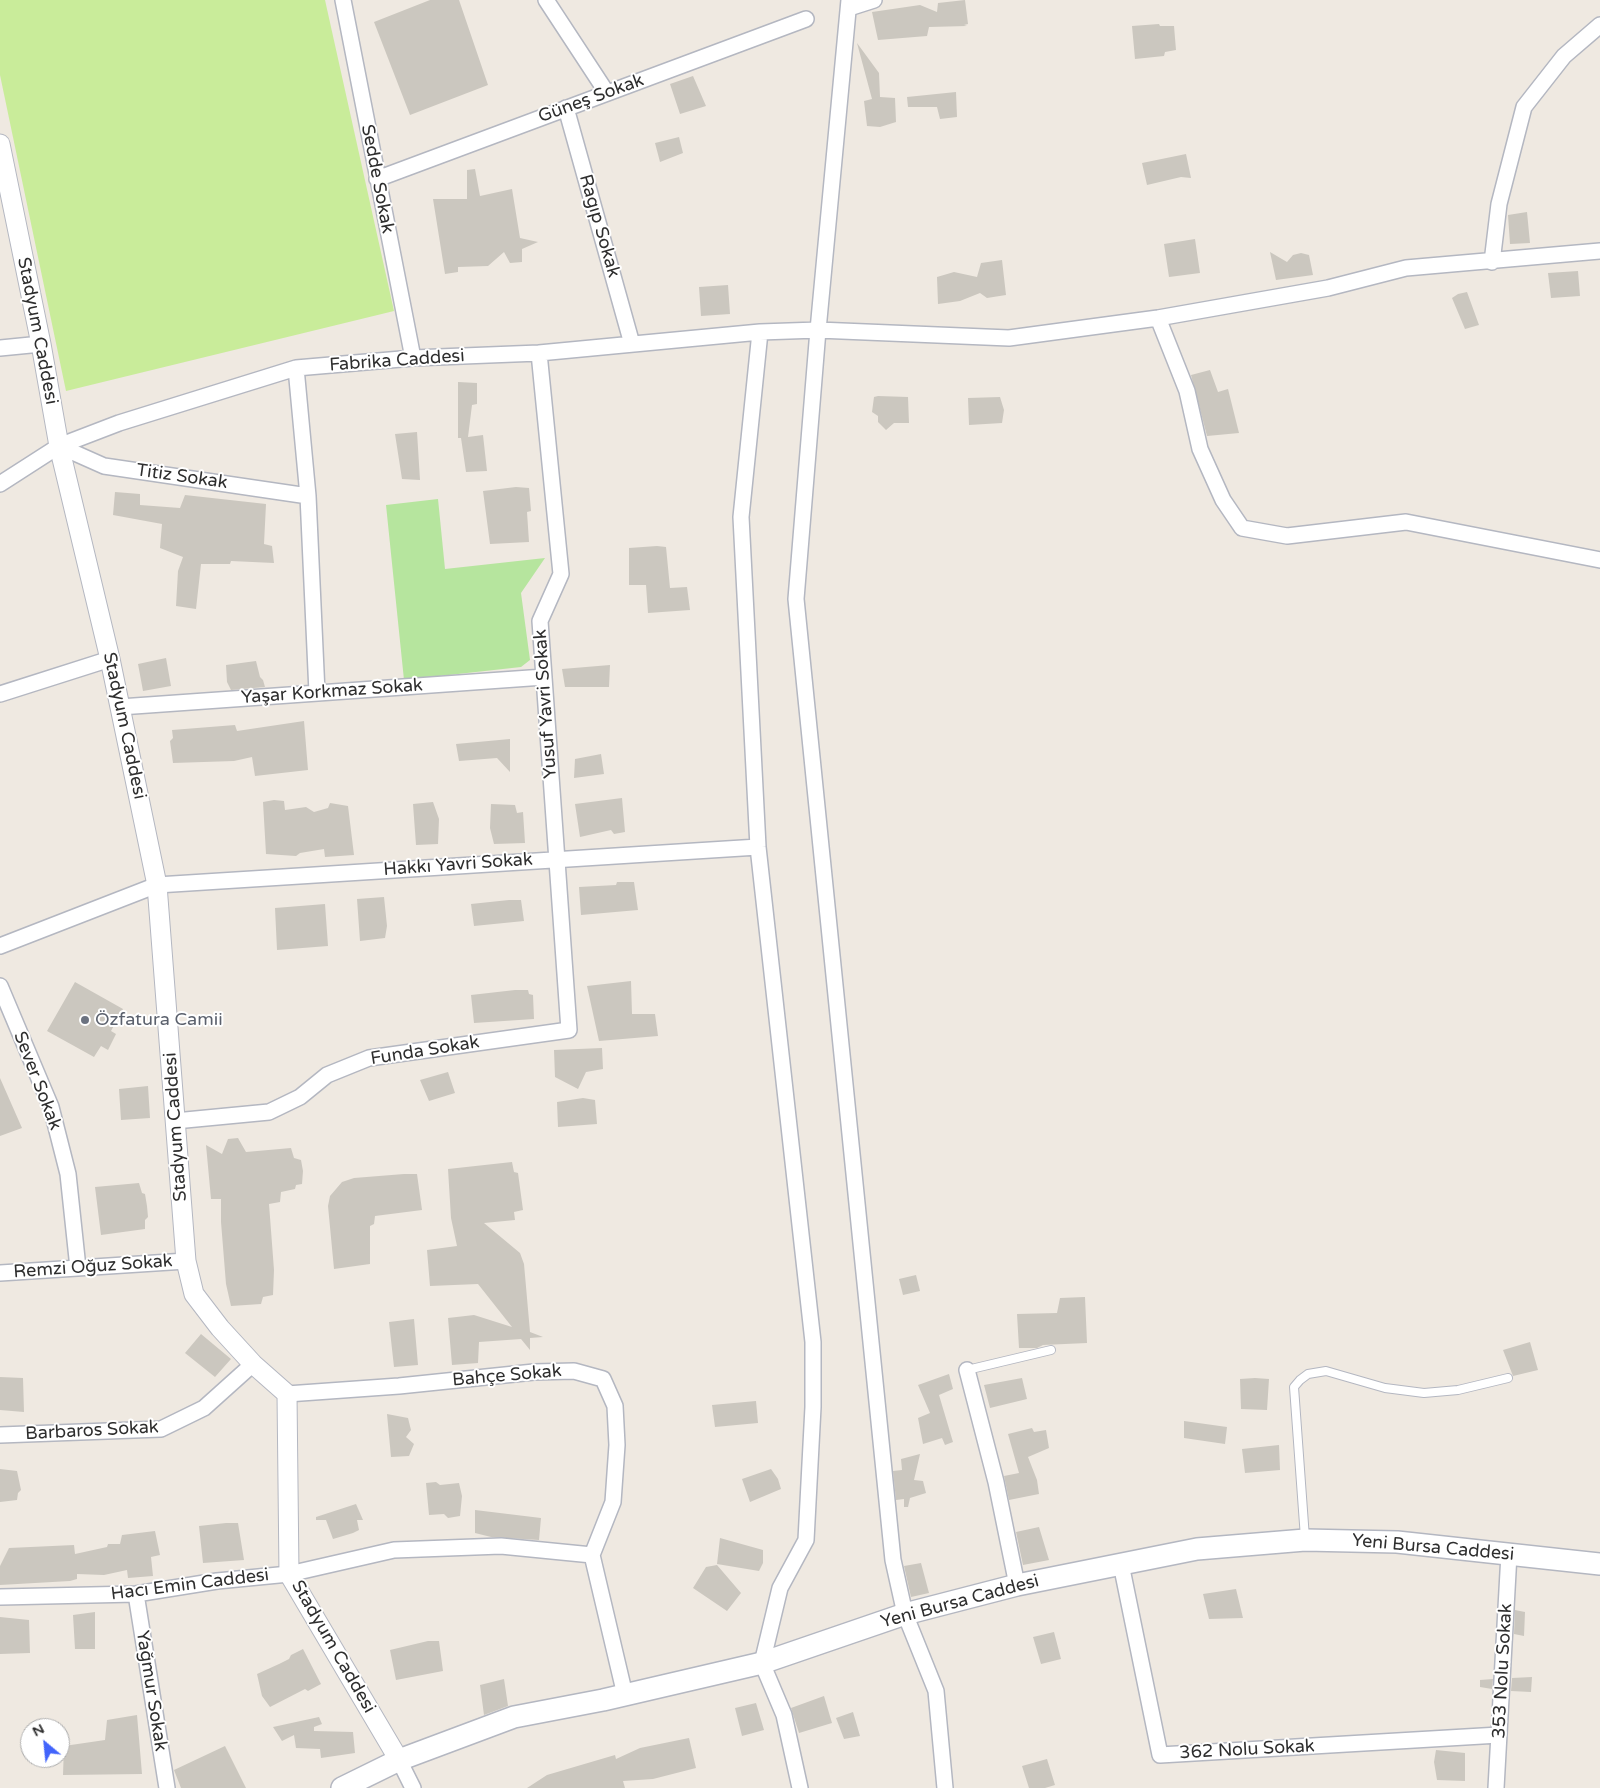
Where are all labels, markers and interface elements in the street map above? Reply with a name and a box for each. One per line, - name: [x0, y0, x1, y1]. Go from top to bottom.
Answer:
- street label: Güneş Sokak: [535, 70, 647, 128]
- street label: Sedde Sokak: [356, 123, 398, 235]
- street label: Ragıp Sokak: [574, 172, 624, 280]
- street label: Stadyum Caddesi: [12, 256, 62, 406]
- street label: Fabrika Caddesi: [329, 346, 465, 376]
- street label: Titiz Sokak: [135, 460, 229, 494]
- street label: Yusuf Yavri Sokak: [530, 629, 562, 779]
- street label: Stadyum Caddesi: [98, 651, 150, 801]
- street label: Yaşar Korkmaz Sokak: [240, 675, 424, 709]
- street label: Hakkı Yavri Sokak: [383, 849, 533, 881]
- place label: Özfatura Camii: [95, 1009, 223, 1031]
- marker: Özfatura Camii: [79, 1014, 91, 1026]
- street label: Sever Sokak: [8, 1029, 66, 1133]
- street label: Funda Sokak: [369, 1032, 481, 1070]
- street label: Stadyum Caddesi: [160, 1052, 192, 1202]
- street label: Remzi Oğuz Sokak: [13, 1251, 173, 1283]
- street label: Bahçe Sokak: [452, 1360, 562, 1392]
- street label: Barbaros Sokak: [25, 1417, 159, 1445]
- street label: Yeni Bursa Caddesi: [1351, 1530, 1515, 1566]
- street label: Hacı Emin Caddesi: [110, 1565, 270, 1605]
- street label: Yeni Bursa Caddesi: [879, 1571, 1041, 1633]
- street label: Stadyum Caddesi: [286, 1577, 380, 1717]
- street label: 353 Nolu Sokak: [1489, 1603, 1517, 1739]
- street label: Yağmur Sokak: [131, 1629, 171, 1753]
- north arrow: [20, 1718, 70, 1768]
- text: N: [29, 1720, 47, 1740]
- street label: 362 Nolu Sokak: [1179, 1736, 1315, 1764]

